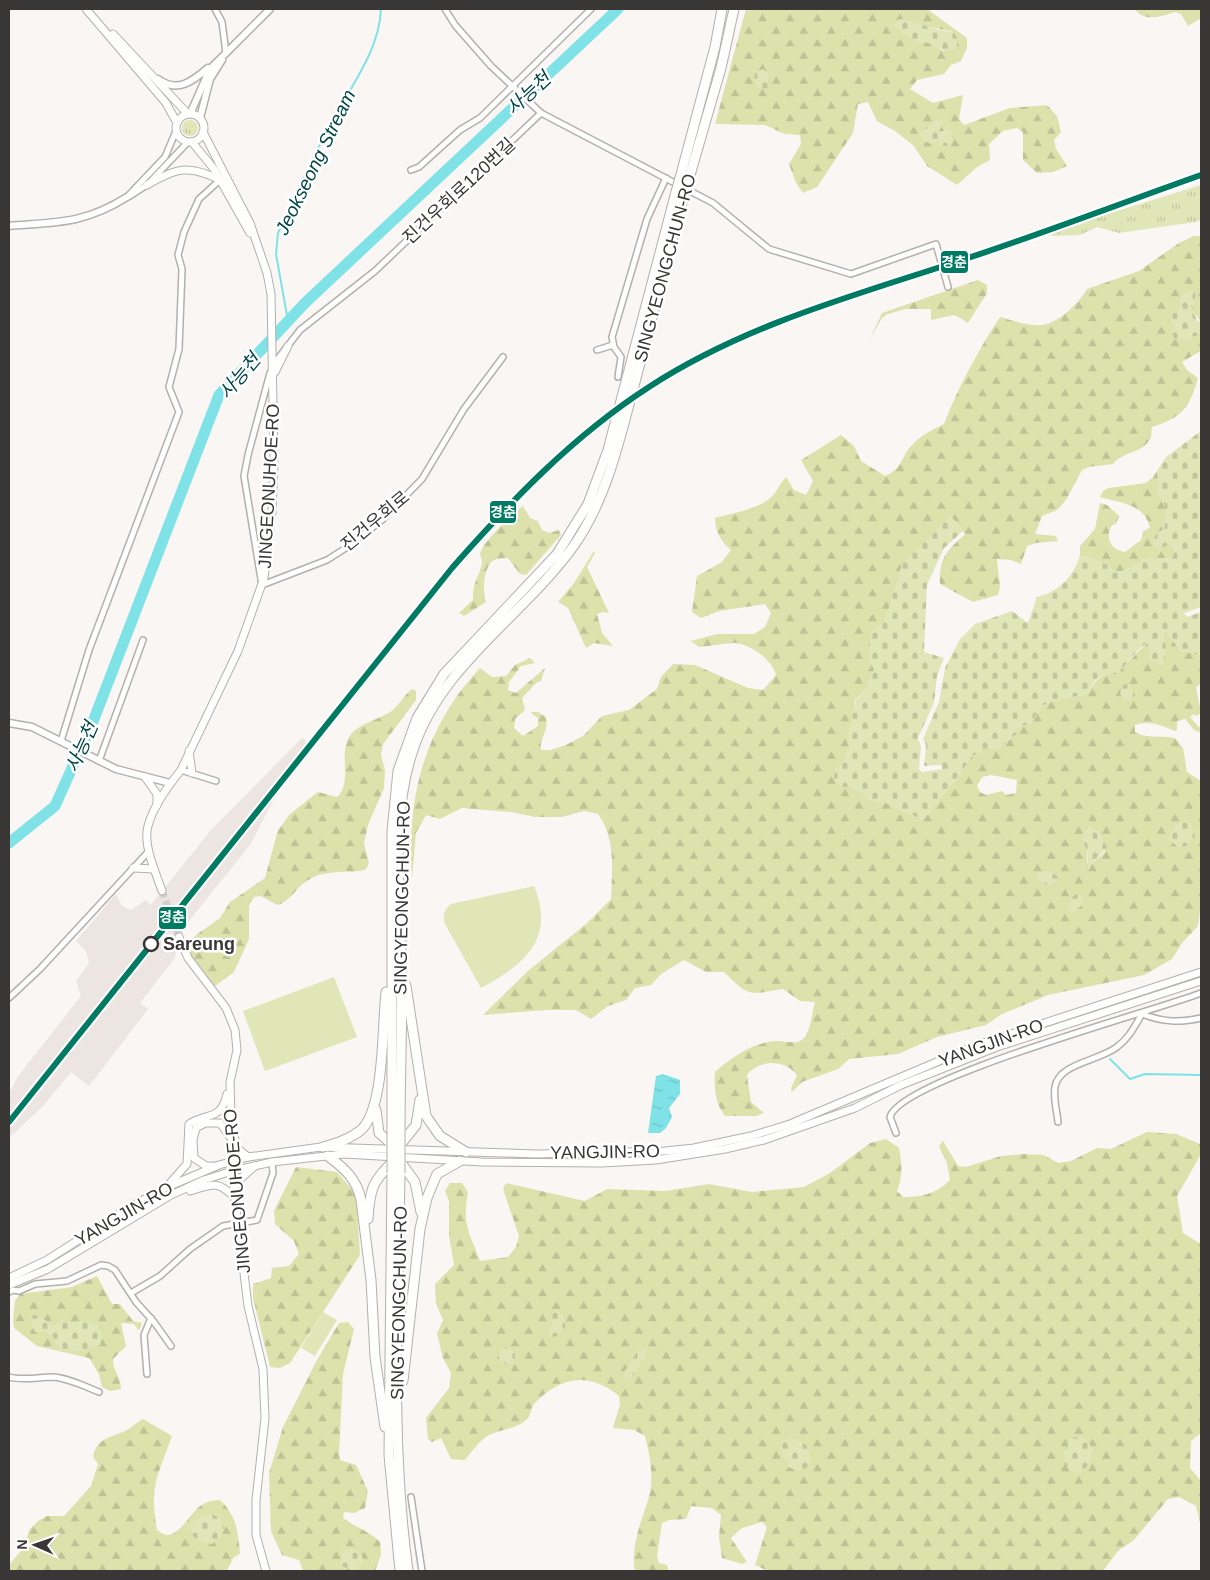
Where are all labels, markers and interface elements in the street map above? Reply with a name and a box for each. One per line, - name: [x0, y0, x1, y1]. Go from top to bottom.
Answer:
- water label: 사능천: [502, 67, 556, 119]
- water label: Jeokseong Stream: [271, 86, 360, 239]
- street label: 진건우회로120번길: [399, 134, 519, 248]
- street label: SINGYEONGCHUN-RO: [630, 172, 700, 364]
- line badge: 경춘: [940, 250, 969, 274]
- text: 경춘: [941, 254, 967, 270]
- water label: 사능천: [214, 348, 265, 403]
- street label: JINGEONUHOE-RO: [255, 403, 283, 569]
- street label: 진건우회로: [337, 487, 413, 555]
- line badge: 경춘: [489, 500, 517, 524]
- text: 경춘: [490, 504, 516, 520]
- water label: 사능천: [61, 718, 102, 775]
- street label: SINGYEONGCHUN-RO: [390, 801, 414, 995]
- line badge: 경춘: [158, 906, 187, 930]
- text: 경춘: [159, 909, 185, 925]
- place label: Sareung: [163, 934, 235, 954]
- marker: Sareung: [143, 936, 159, 952]
- street label: YANGJIN-RO: [936, 1015, 1046, 1071]
- street label: JINGEONUHOE-RO: [220, 1108, 254, 1274]
- street label: YANGJIN-RO: [550, 1141, 660, 1163]
- street label: YANGJIN-RO: [72, 1178, 176, 1250]
- street label: SINGYEONGCHUN-RO: [387, 1206, 411, 1400]
- north arrow: [10, 1520, 60, 1570]
- text: N: [14, 1539, 30, 1550]

